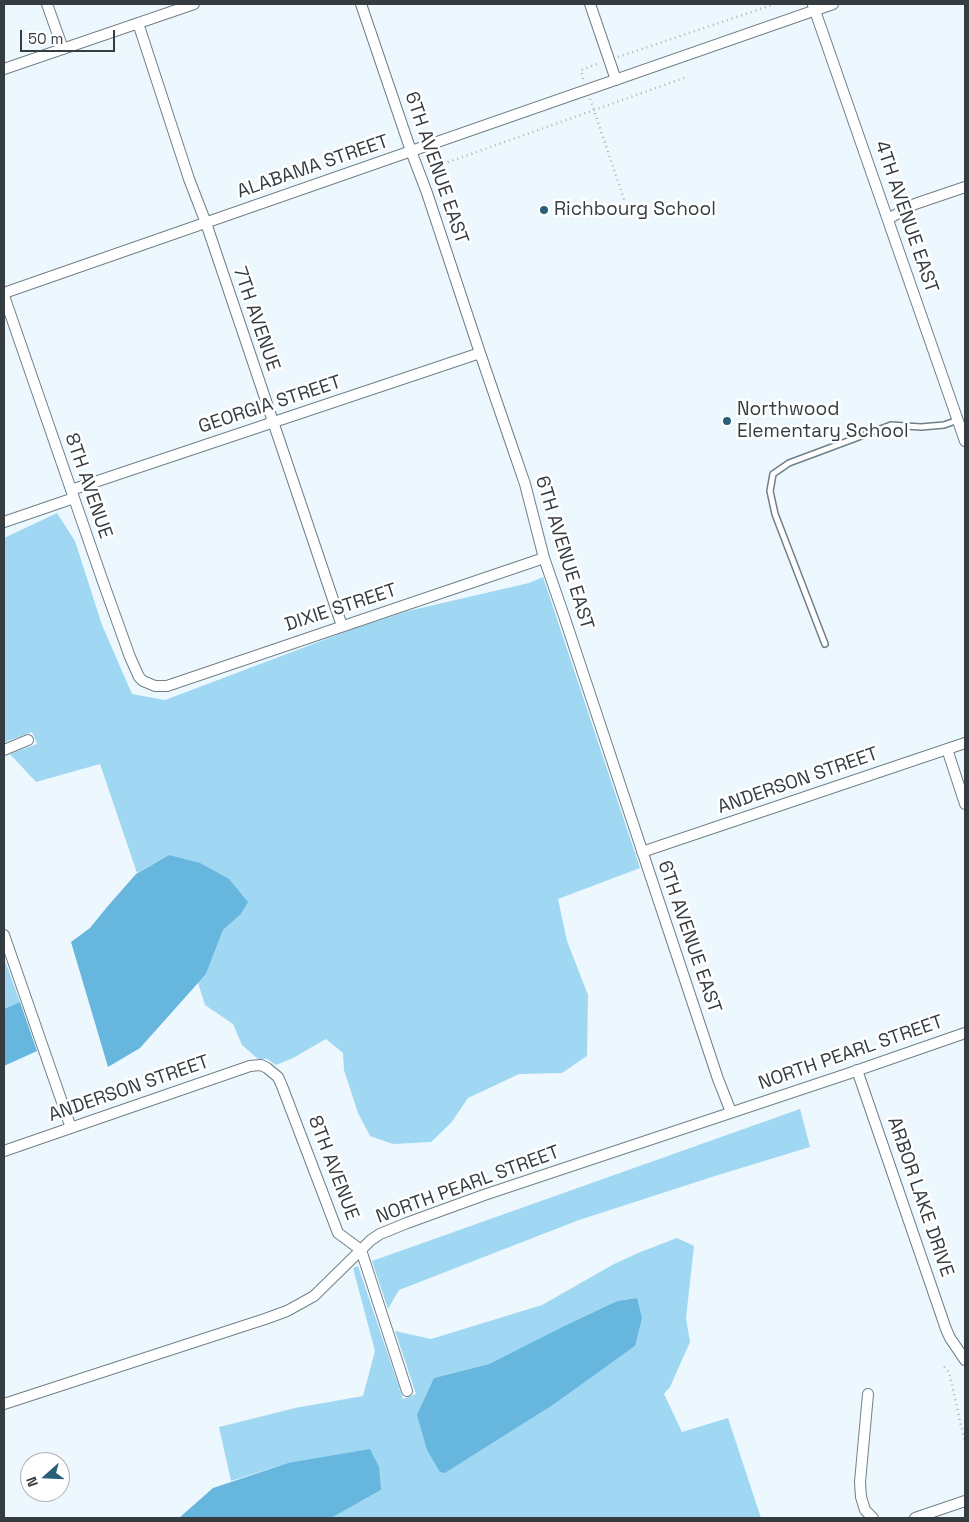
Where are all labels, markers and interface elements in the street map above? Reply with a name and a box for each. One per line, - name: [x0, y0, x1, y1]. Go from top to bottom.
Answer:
- scale bar: [22, 20, 118, 52]
- text: 50 m: [28, 29, 63, 48]
- street label: 6TH AVENUE EAST: [399, 89, 473, 247]
- street label: ALABAMA STREET: [234, 130, 392, 204]
- street label: 4TH AVENUE EAST: [869, 138, 943, 296]
- place label: Richbourg School: [554, 199, 716, 221]
- marker: Richbourg School: [538, 204, 550, 216]
- street label: 7TH AVENUE: [228, 264, 284, 374]
- street label: GEORGIA STREET: [196, 371, 344, 439]
- place label: Northwood Elementary School: [737, 399, 909, 443]
- marker: Northwood Elementary School: [721, 415, 733, 427]
- street label: 8TH AVENUE: [59, 430, 117, 542]
- street label: 6TH AVENUE EAST: [530, 473, 598, 633]
- street label: DIXIE STREET: [282, 579, 400, 637]
- street label: ANDERSON STREET: [715, 743, 881, 819]
- street label: 6TH AVENUE EAST: [652, 858, 726, 1016]
- street label: NORTH PEARL STREET: [756, 1011, 946, 1095]
- street label: ANDERSON STREET: [46, 1051, 212, 1127]
- street label: 8TH AVENUE: [303, 1113, 363, 1223]
- street label: ARBOR LAKE DRIVE: [882, 1114, 958, 1280]
- street label: NORTH PEARL STREET: [373, 1141, 563, 1229]
- north arrow: [20, 1452, 70, 1502]
- text: N: [22, 1474, 42, 1489]

